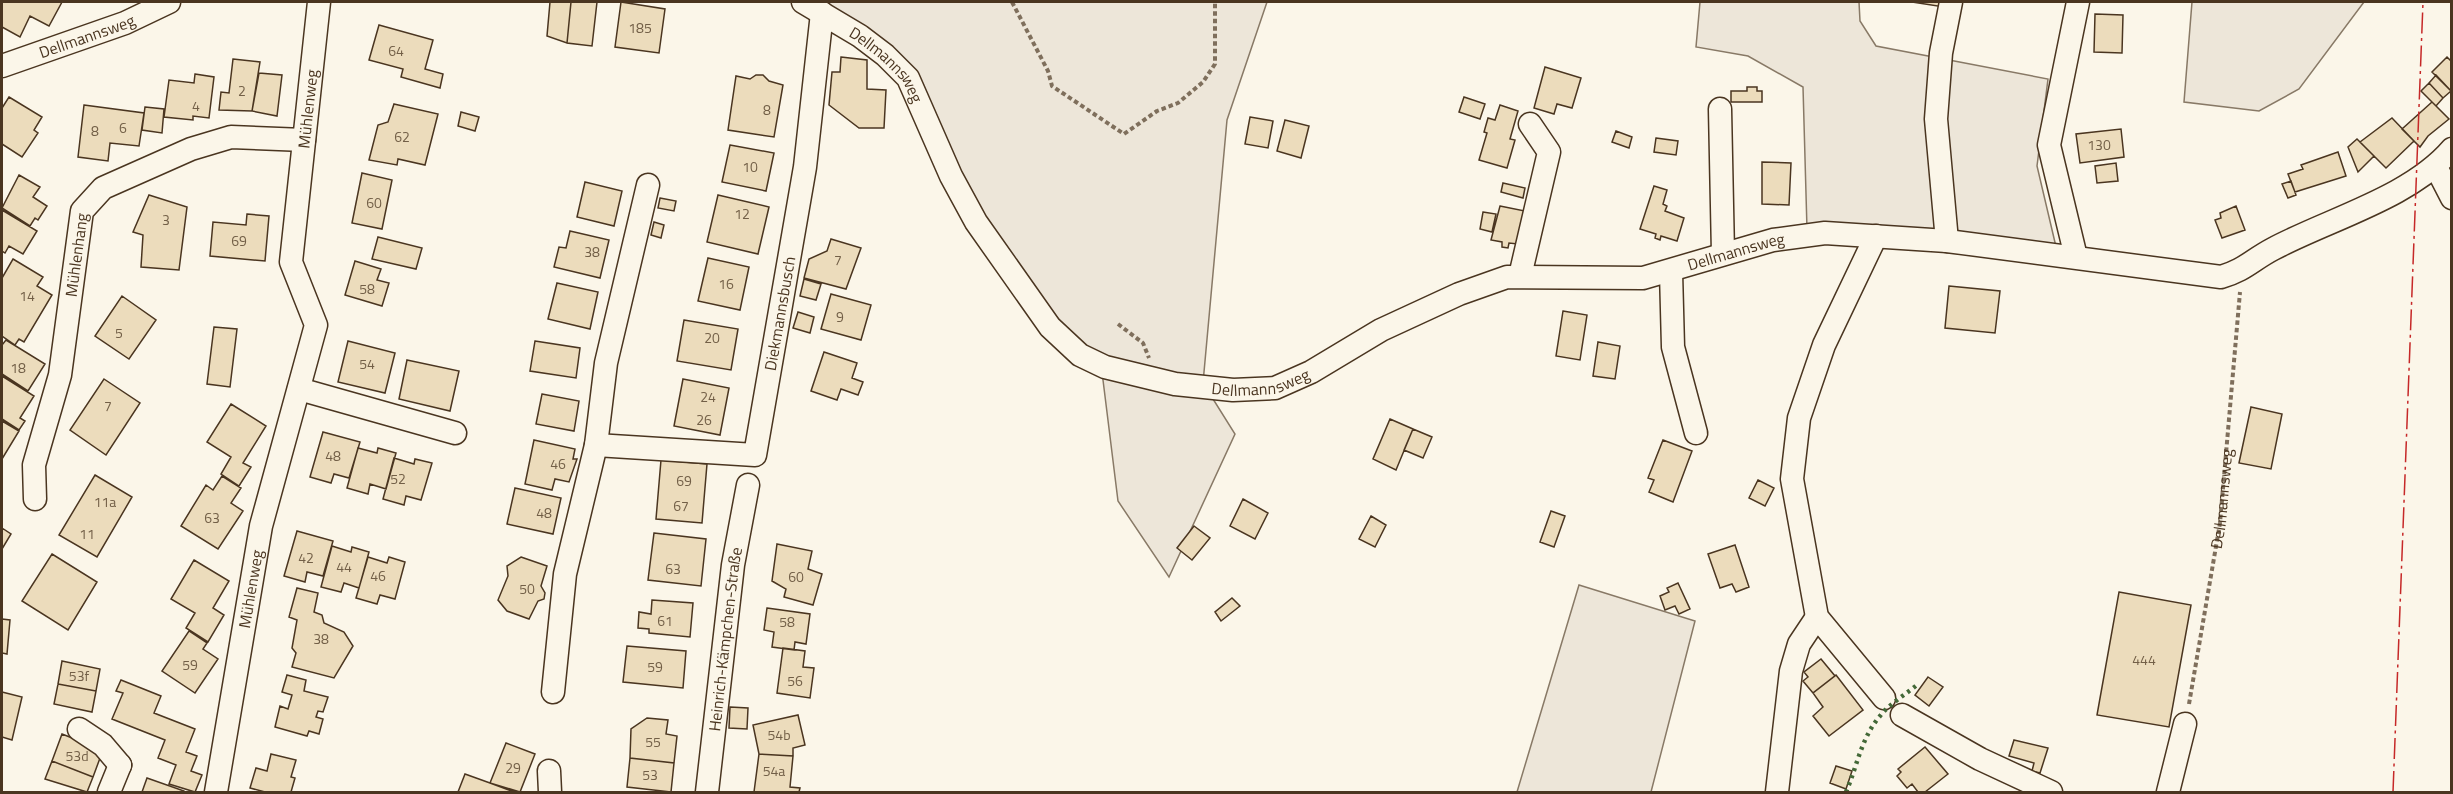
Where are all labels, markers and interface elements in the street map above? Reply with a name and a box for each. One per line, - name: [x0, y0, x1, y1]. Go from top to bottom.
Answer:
- street label: Dellmannsweg: [36, 8, 139, 64]
- house number: 185: [628, 17, 652, 38]
- street label: Dellmannsweg: [845, 20, 929, 106]
- house number: 64: [388, 40, 404, 61]
- street label: Mühlenweg: [291, 68, 324, 150]
- house number: 2: [238, 80, 246, 101]
- house number: 4: [192, 95, 200, 116]
- house number: 8: [763, 99, 771, 120]
- house number: 6: [119, 117, 127, 138]
- house number: 8: [91, 120, 99, 141]
- house number: 62: [394, 126, 410, 147]
- house number: 130: [2087, 134, 2111, 155]
- house number: 10: [742, 156, 758, 177]
- house number: 60: [366, 192, 382, 213]
- house number: 12: [734, 203, 750, 224]
- house number: 3: [162, 209, 170, 230]
- street label: Mühlenhang: [59, 211, 94, 298]
- street label: Dellmannsweg: [1684, 227, 1786, 276]
- house number: 69: [231, 230, 247, 251]
- house number: 38: [584, 241, 600, 262]
- house number: 7: [834, 249, 842, 270]
- street label: Diekmannsbusch: [758, 254, 801, 372]
- house number: 16: [718, 273, 734, 294]
- house number: 58: [359, 278, 375, 299]
- house number: 14: [19, 285, 35, 306]
- house number: 9: [836, 306, 844, 327]
- house number: 5: [115, 322, 123, 343]
- house number: 20: [704, 327, 720, 348]
- house number: 54: [359, 353, 375, 374]
- house number: 18: [10, 357, 26, 378]
- street label: Dellmannsweg: [1210, 362, 1314, 402]
- house number: 24: [700, 386, 716, 407]
- house number: 7: [104, 395, 112, 416]
- house number: 26: [696, 409, 712, 430]
- house number: 48: [325, 445, 341, 466]
- street label: Dellmannsweg: [2204, 448, 2238, 550]
- house number: 46: [550, 453, 566, 474]
- house number: 52: [390, 468, 406, 489]
- house number: 69: [676, 470, 692, 491]
- house number: 11a: [94, 491, 116, 512]
- house number: 67: [673, 495, 689, 516]
- house number: 48: [536, 502, 552, 523]
- house number: 63: [204, 507, 220, 528]
- house number: 11: [79, 523, 95, 544]
- street label: Heinrich-Kämpchen-Straße: [702, 545, 748, 732]
- house number: 42: [298, 547, 314, 568]
- street label: Mühlenweg: [232, 548, 269, 630]
- house number: 44: [336, 556, 352, 577]
- house number: 63: [665, 558, 681, 579]
- house number: 46: [370, 565, 386, 586]
- house number: 60: [788, 566, 804, 587]
- house number: 50: [519, 578, 535, 599]
- house number: 61: [657, 610, 673, 631]
- house number: 58: [779, 611, 795, 632]
- house number: 38: [313, 628, 329, 649]
- house number: 444: [2132, 649, 2156, 670]
- house number: 59: [182, 654, 198, 675]
- house number: 59: [647, 656, 663, 677]
- house number: 53f: [69, 665, 90, 686]
- house number: 56: [787, 670, 803, 691]
- house number: 54b: [767, 724, 791, 745]
- house number: 55: [645, 731, 661, 752]
- house number: 53d: [65, 745, 89, 766]
- house number: 29: [505, 757, 521, 778]
- house number: 54a: [763, 760, 785, 781]
- house number: 53: [642, 764, 658, 785]

